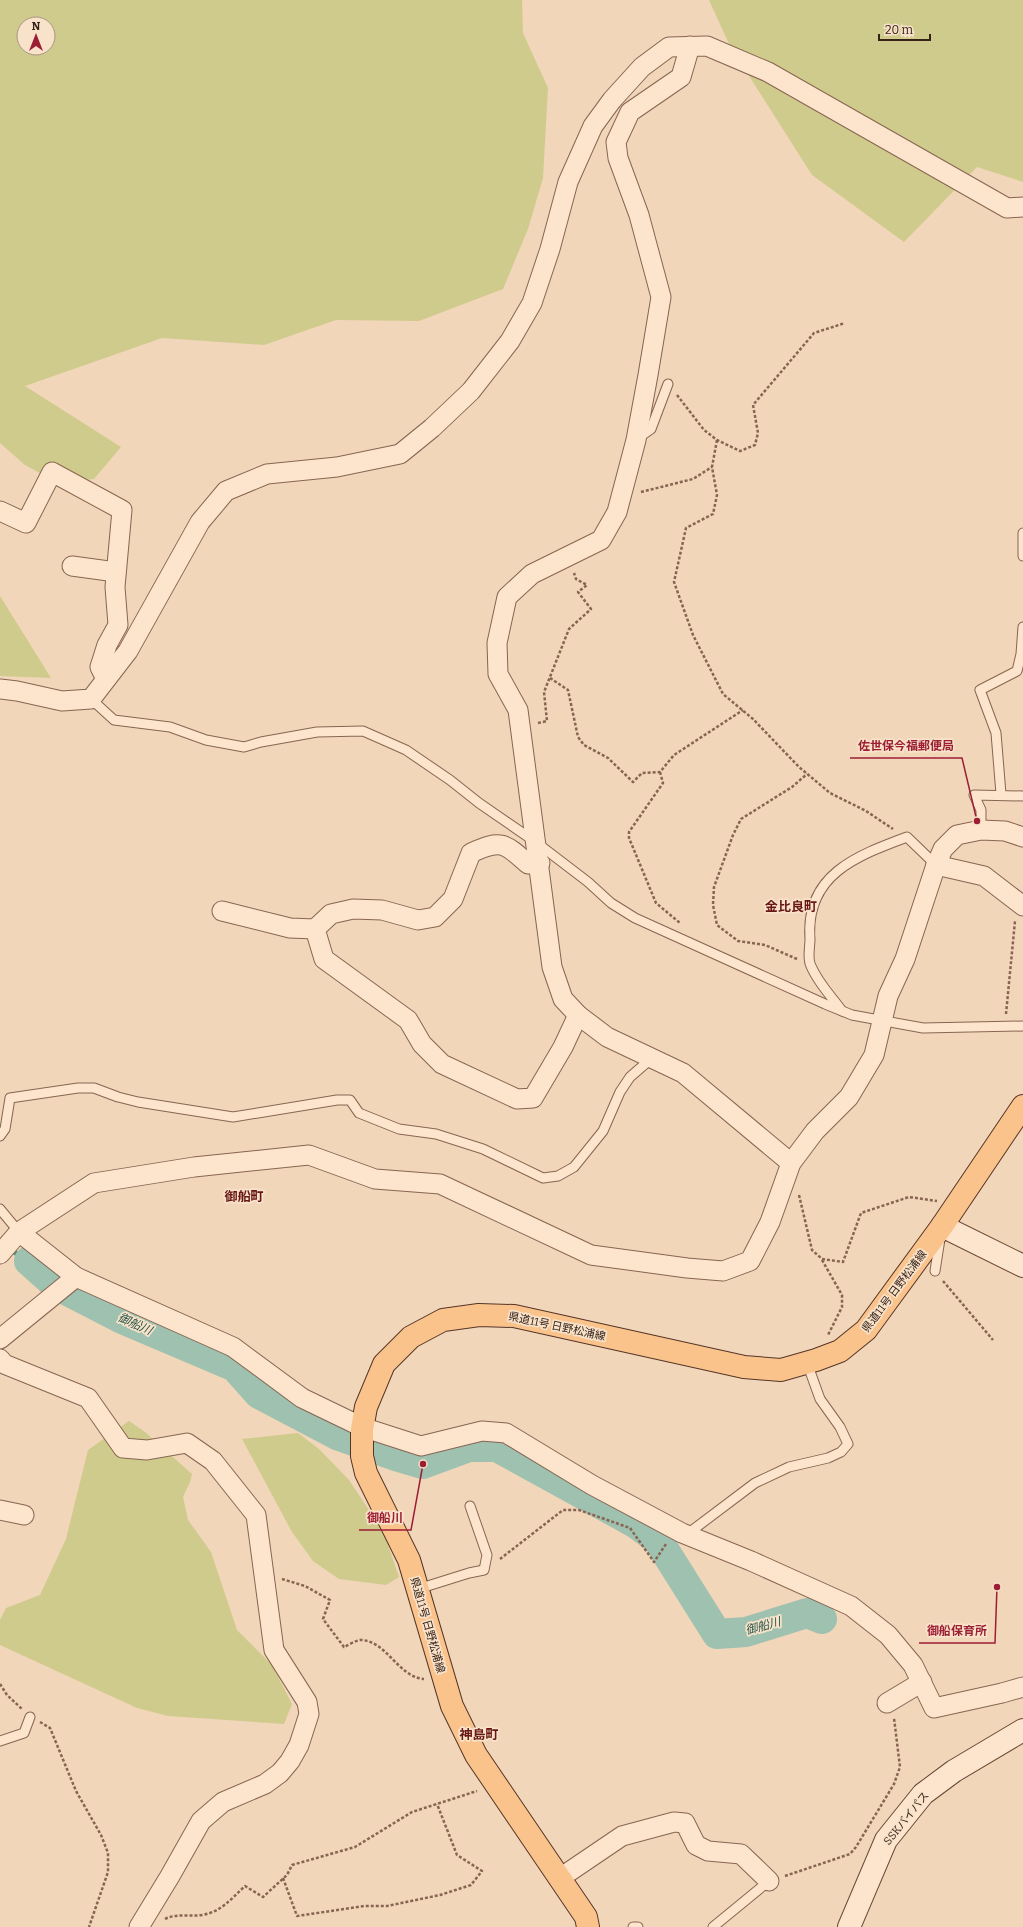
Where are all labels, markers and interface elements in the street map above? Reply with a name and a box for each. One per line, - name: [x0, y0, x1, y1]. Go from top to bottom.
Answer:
- north arrow: [16, 16, 56, 56]
- scale bar: [879, 16, 930, 42]
- text: N: [32, 20, 41, 33]
- text: 20 m: [885, 23, 914, 37]
- callout: 佐世保今福郵便局: [850, 734, 962, 758]
- text: 佐世保今福郵便局: [858, 739, 954, 753]
- district label: 金比良町: [765, 899, 817, 914]
- district label: 御船町: [224, 1189, 264, 1204]
- street label: 県道11号 日野松浦線: [859, 1248, 929, 1335]
- water label: 御船川: [116, 1310, 156, 1339]
- street label: 県道11号 日野松浦線: [507, 1310, 607, 1343]
- callout: 御船川: [359, 1506, 411, 1530]
- text: 御船川: [367, 1511, 403, 1525]
- street label: 県道11号 日野松浦線: [408, 1576, 447, 1675]
- water label: 御船川: [744, 1614, 784, 1637]
- callout: 御船保育所: [919, 1619, 995, 1643]
- text: 御船保育所: [927, 1624, 987, 1638]
- district label: 神島町: [459, 1727, 499, 1742]
- street label: SSKバイパス: [881, 1789, 932, 1848]

